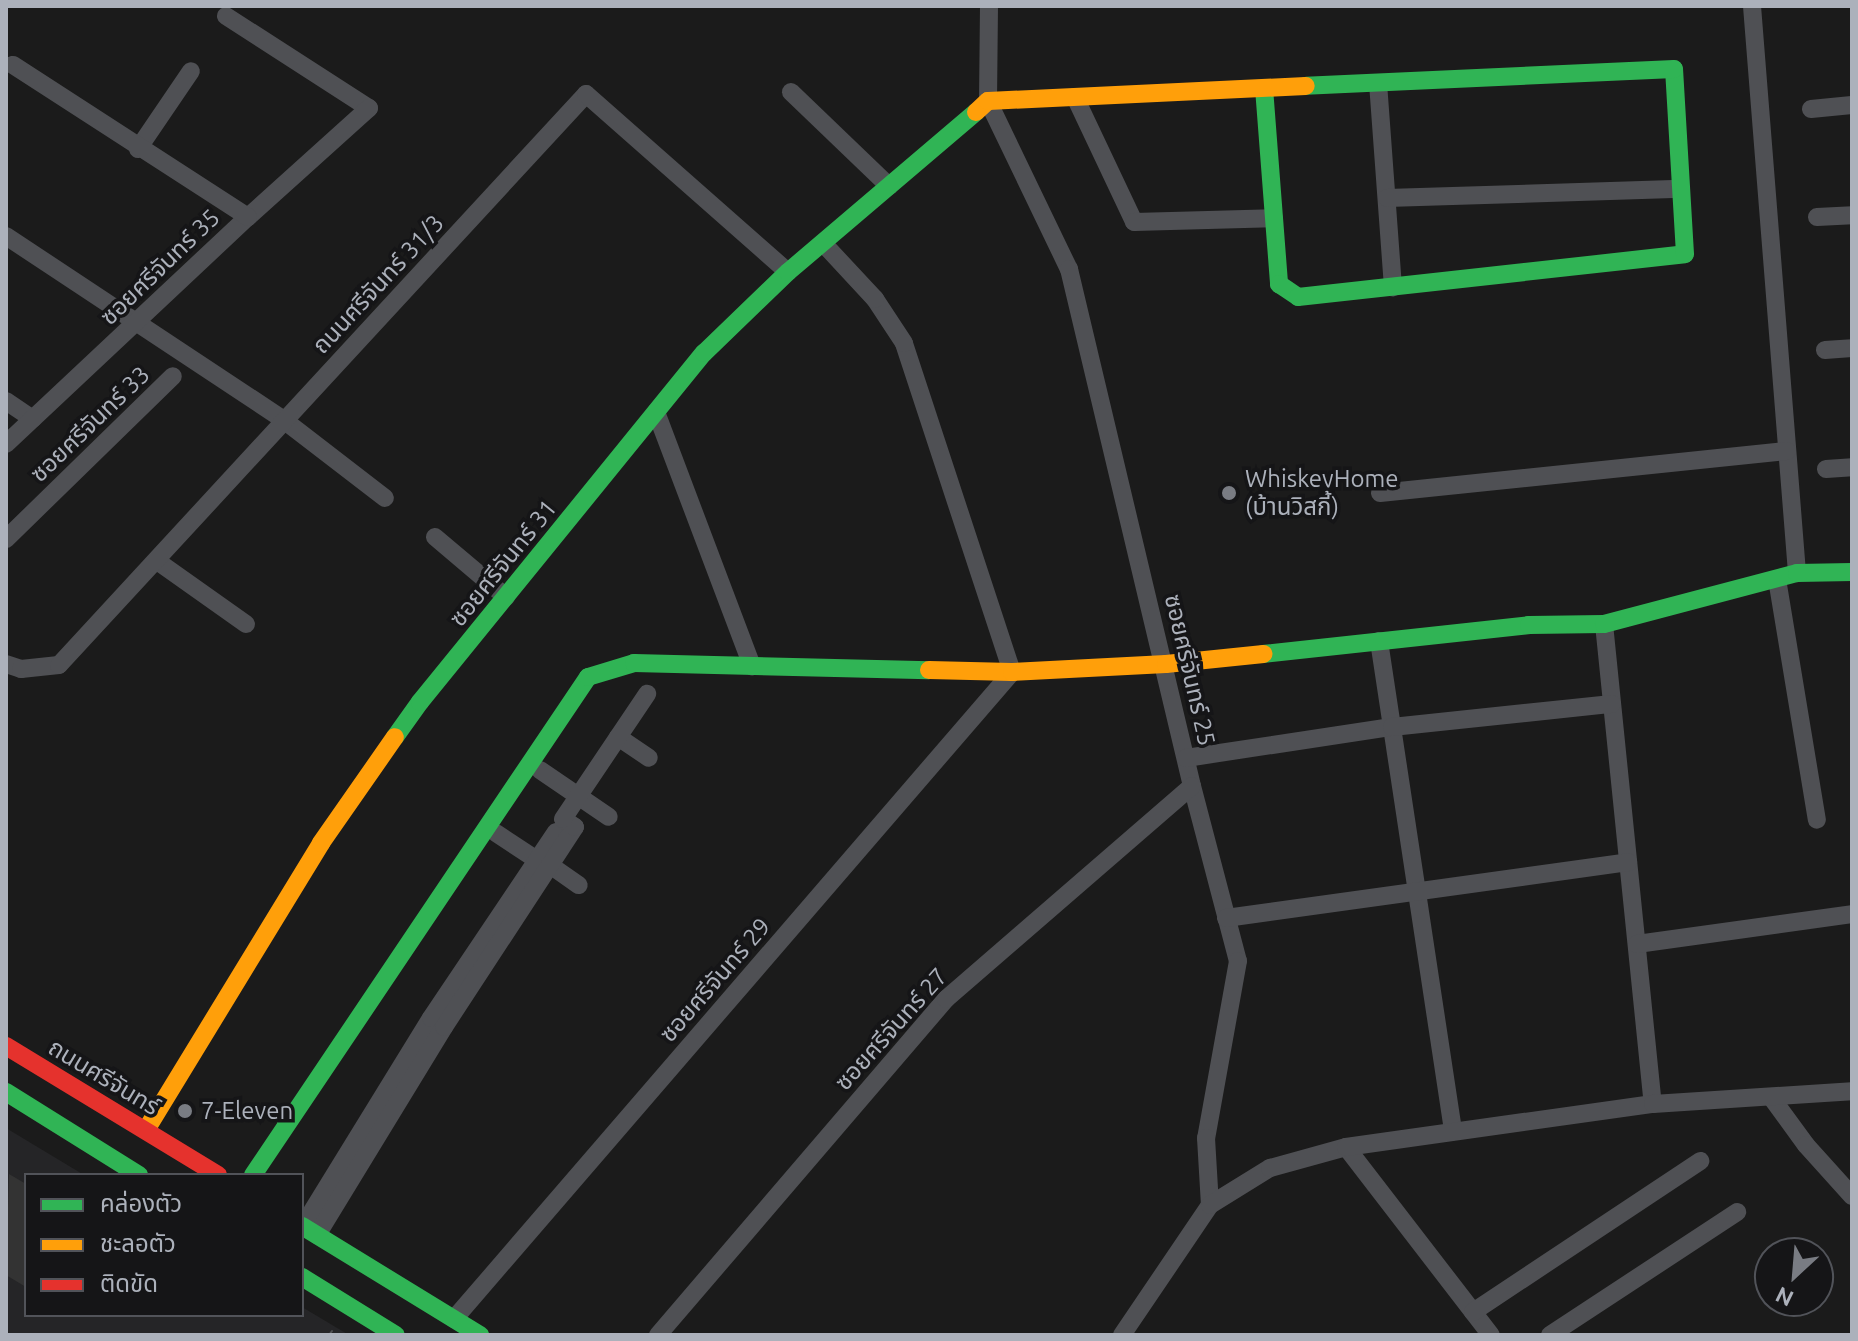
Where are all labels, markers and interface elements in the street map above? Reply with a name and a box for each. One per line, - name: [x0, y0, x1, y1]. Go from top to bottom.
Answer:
- street label: ซอยศรีจันทร์ 35: [94, 203, 226, 331]
- street label: ถนนศรีจันทร์ 31/3: [306, 209, 450, 359]
- street label: ซอยศรีจันทร์ 33: [24, 360, 156, 488]
- place label: WhiskeyHome (บ้านวิสกี้): [1245, 465, 1398, 521]
- marker: WhiskeyHome (บ้านวิสกี้): [1220, 484, 1238, 502]
- street label: ซอยศรีจันทร์ 31: [443, 494, 563, 632]
- street label: ซอยศรีจันทร์ 25: [1159, 591, 1221, 749]
- street label: ซอยศรีจันทร์ 29: [653, 912, 777, 1048]
- street label: ซอยศรีจันทร์ 27: [829, 962, 953, 1096]
- street label: ถนนศรีจันทร์: [43, 1033, 165, 1121]
- place label: 7-Eleven: [201, 1097, 293, 1125]
- marker: 7-Eleven: [176, 1102, 194, 1120]
- legend: [24, 1173, 304, 1317]
- text: คล่องตัว: [100, 1190, 182, 1217]
- text: ชะลอตัว: [100, 1230, 176, 1257]
- north arrow: [1754, 1237, 1834, 1317]
- text: ติดขัด: [100, 1270, 158, 1297]
- text: N: [1771, 1282, 1797, 1312]

